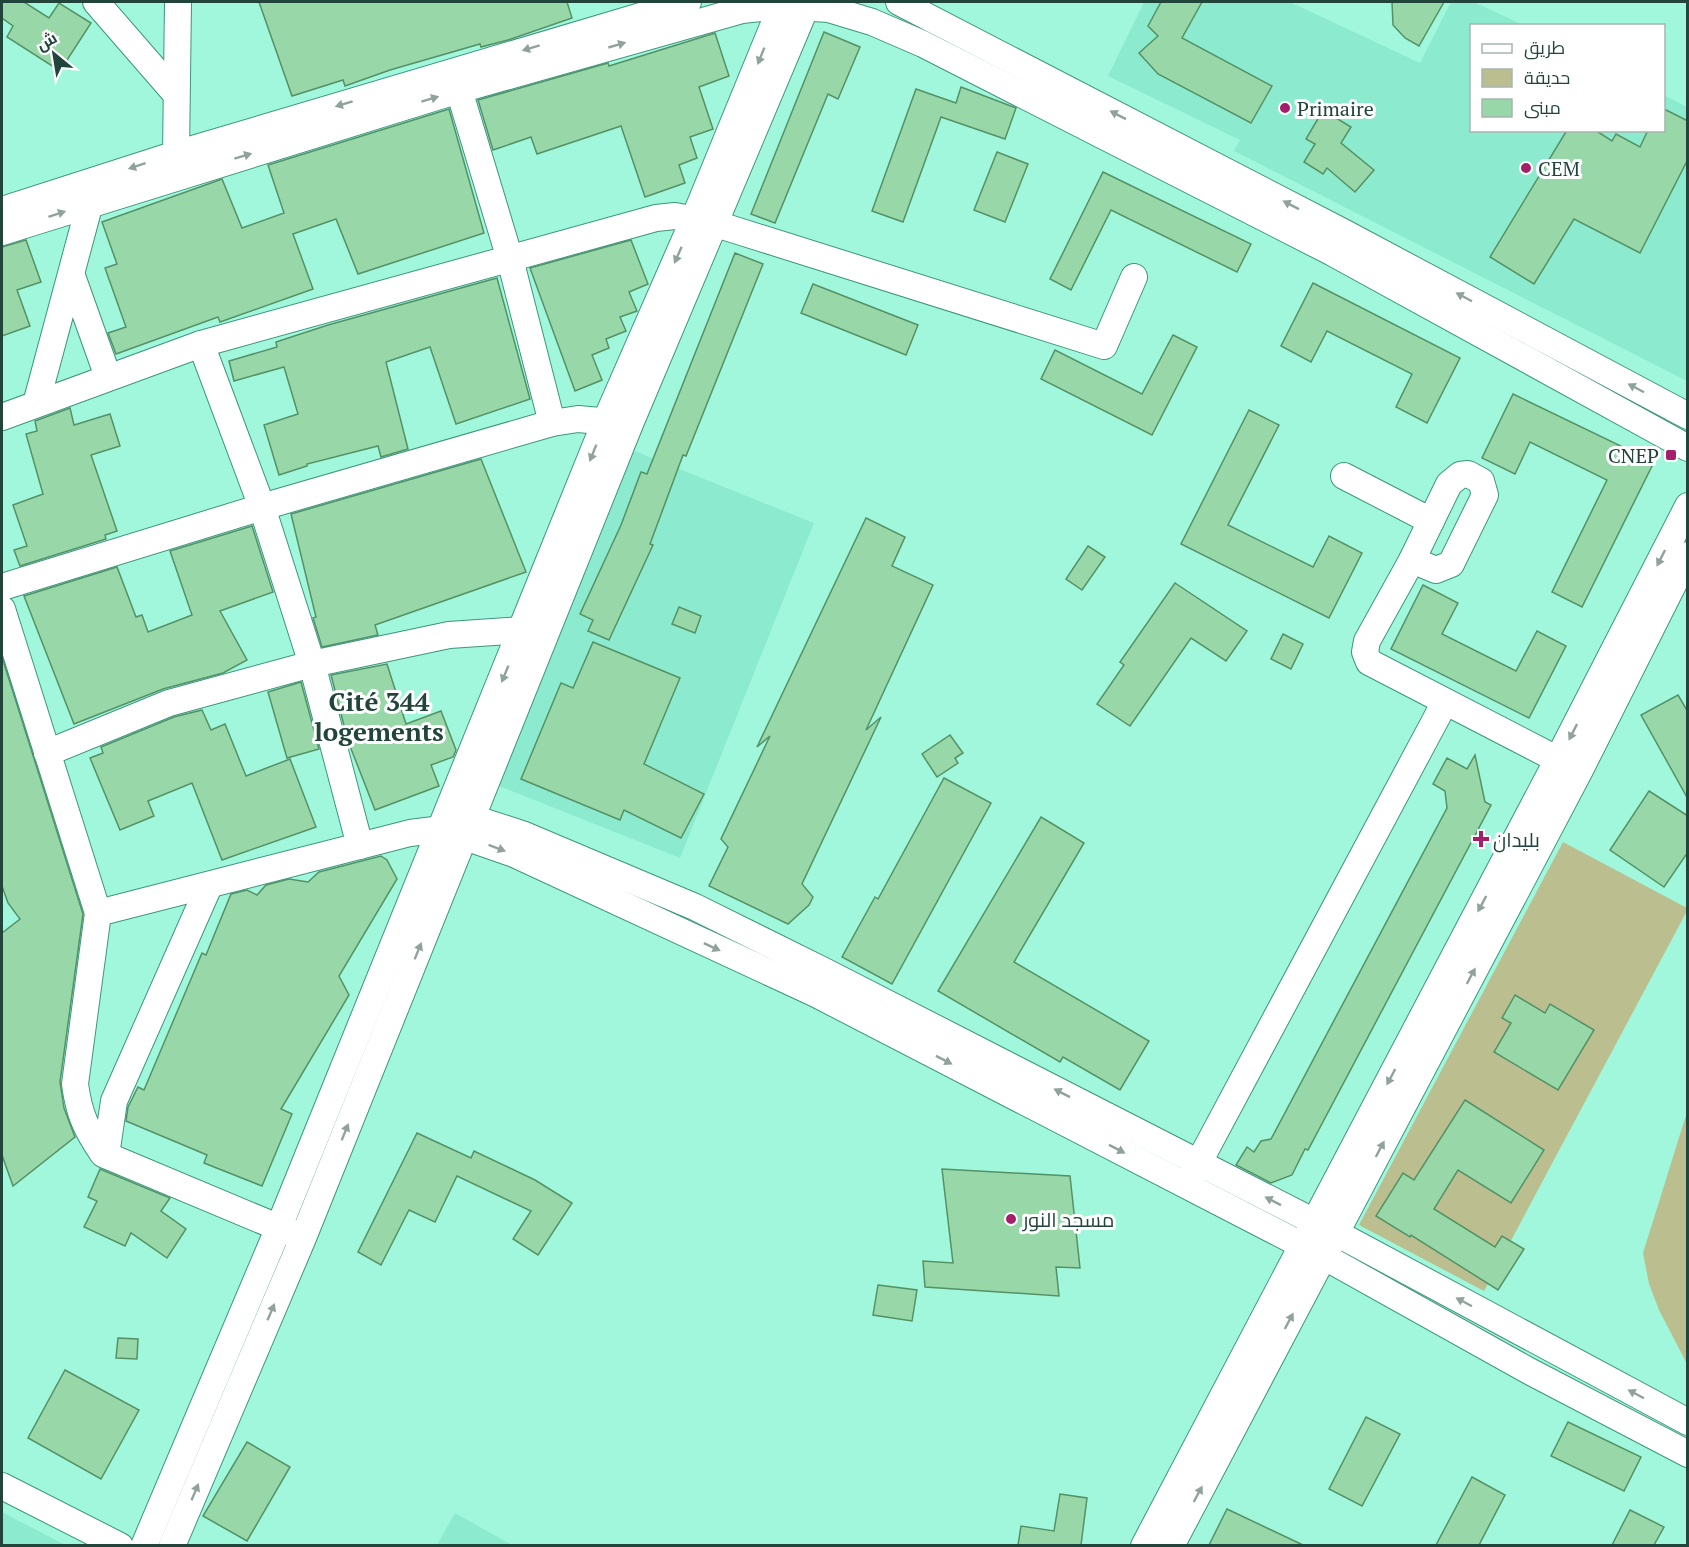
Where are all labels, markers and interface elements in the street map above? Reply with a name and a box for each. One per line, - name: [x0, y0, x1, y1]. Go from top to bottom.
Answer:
- north arrow: [24, 24, 84, 84]
- legend: [1470, 24, 1665, 132]
- text: ش: [32, 26, 61, 56]
- text: طريق: [1524, 35, 1565, 60]
- one-way arrow: [608, 40, 626, 49]
- one-way arrow: [522, 44, 540, 53]
- one-way arrow: [756, 47, 766, 65]
- text: حديقة: [1524, 65, 1570, 89]
- one-way arrow: [421, 94, 439, 103]
- place label: Primaire: [1297, 95, 1374, 122]
- text: مبنى: [1524, 95, 1561, 119]
- one-way arrow: [335, 100, 353, 109]
- marker: Primaire: [1278, 101, 1292, 115]
- one-way arrow: [1110, 111, 1127, 120]
- one-way arrow: [234, 151, 252, 160]
- place label: CEM: [1538, 155, 1580, 182]
- marker: CEM: [1519, 161, 1533, 175]
- one-way arrow: [128, 162, 146, 171]
- one-way arrow: [1283, 201, 1300, 210]
- one-way arrow: [48, 208, 66, 218]
- one-way arrow: [673, 246, 682, 264]
- one-way arrow: [1455, 292, 1472, 302]
- one-way arrow: [1627, 383, 1644, 393]
- place label: CNEP: [1608, 442, 1659, 469]
- one-way arrow: [587, 445, 597, 463]
- marker: CNEP: [1664, 448, 1678, 462]
- one-way arrow: [1656, 549, 1666, 566]
- one-way arrow: [500, 665, 510, 683]
- district label: Cité 344 logements: [314, 684, 444, 748]
- one-way arrow: [1568, 723, 1577, 740]
- place label: بليدان: [1493, 826, 1540, 853]
- marker: بليدان: [1474, 832, 1488, 846]
- one-way arrow: [488, 843, 506, 853]
- one-way arrow: [1477, 896, 1487, 913]
- one-way arrow: [414, 942, 423, 960]
- one-way arrow: [704, 942, 721, 951]
- one-way arrow: [1466, 968, 1476, 985]
- one-way arrow: [936, 1055, 953, 1064]
- one-way arrow: [1386, 1068, 1395, 1085]
- one-way arrow: [1054, 1088, 1071, 1098]
- one-way arrow: [341, 1123, 350, 1141]
- one-way arrow: [1375, 1140, 1385, 1157]
- one-way arrow: [1109, 1145, 1126, 1154]
- one-way arrow: [1265, 1196, 1282, 1206]
- place label: مسجد النور: [1022, 1206, 1114, 1233]
- marker: مسجد النور: [1004, 1212, 1018, 1226]
- one-way arrow: [1455, 1297, 1472, 1307]
- one-way arrow: [267, 1303, 276, 1321]
- one-way arrow: [1284, 1312, 1294, 1329]
- one-way arrow: [1627, 1389, 1644, 1399]
- one-way arrow: [190, 1482, 200, 1500]
- one-way arrow: [1193, 1485, 1203, 1502]

